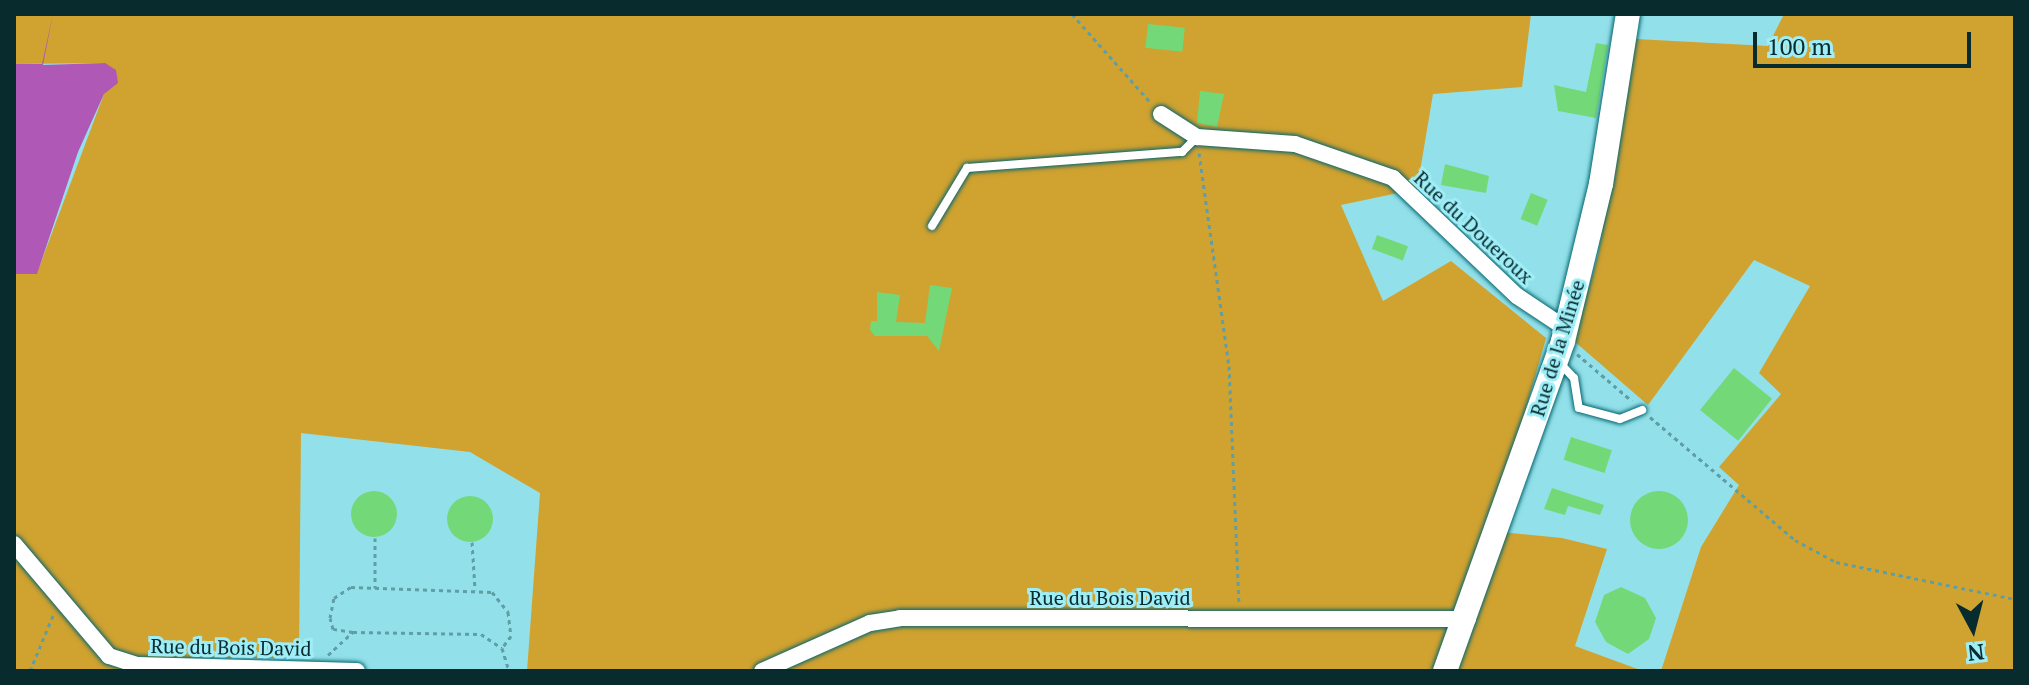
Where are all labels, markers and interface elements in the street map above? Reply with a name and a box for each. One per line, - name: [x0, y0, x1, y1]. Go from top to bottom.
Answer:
- scale bar: [1757, 16, 1975, 66]
- text: 100 m: [1767, 30, 1832, 62]
- street label: Rue du Doueroux: [1410, 166, 1538, 288]
- street label: Rue de la Minée: [1525, 277, 1589, 419]
- street label: Rue du Bois David: [1030, 585, 1190, 609]
- north arrow: [1933, 589, 2013, 669]
- street label: Rue du Bois David: [150, 634, 312, 660]
- text: N: [1966, 638, 1986, 669]

